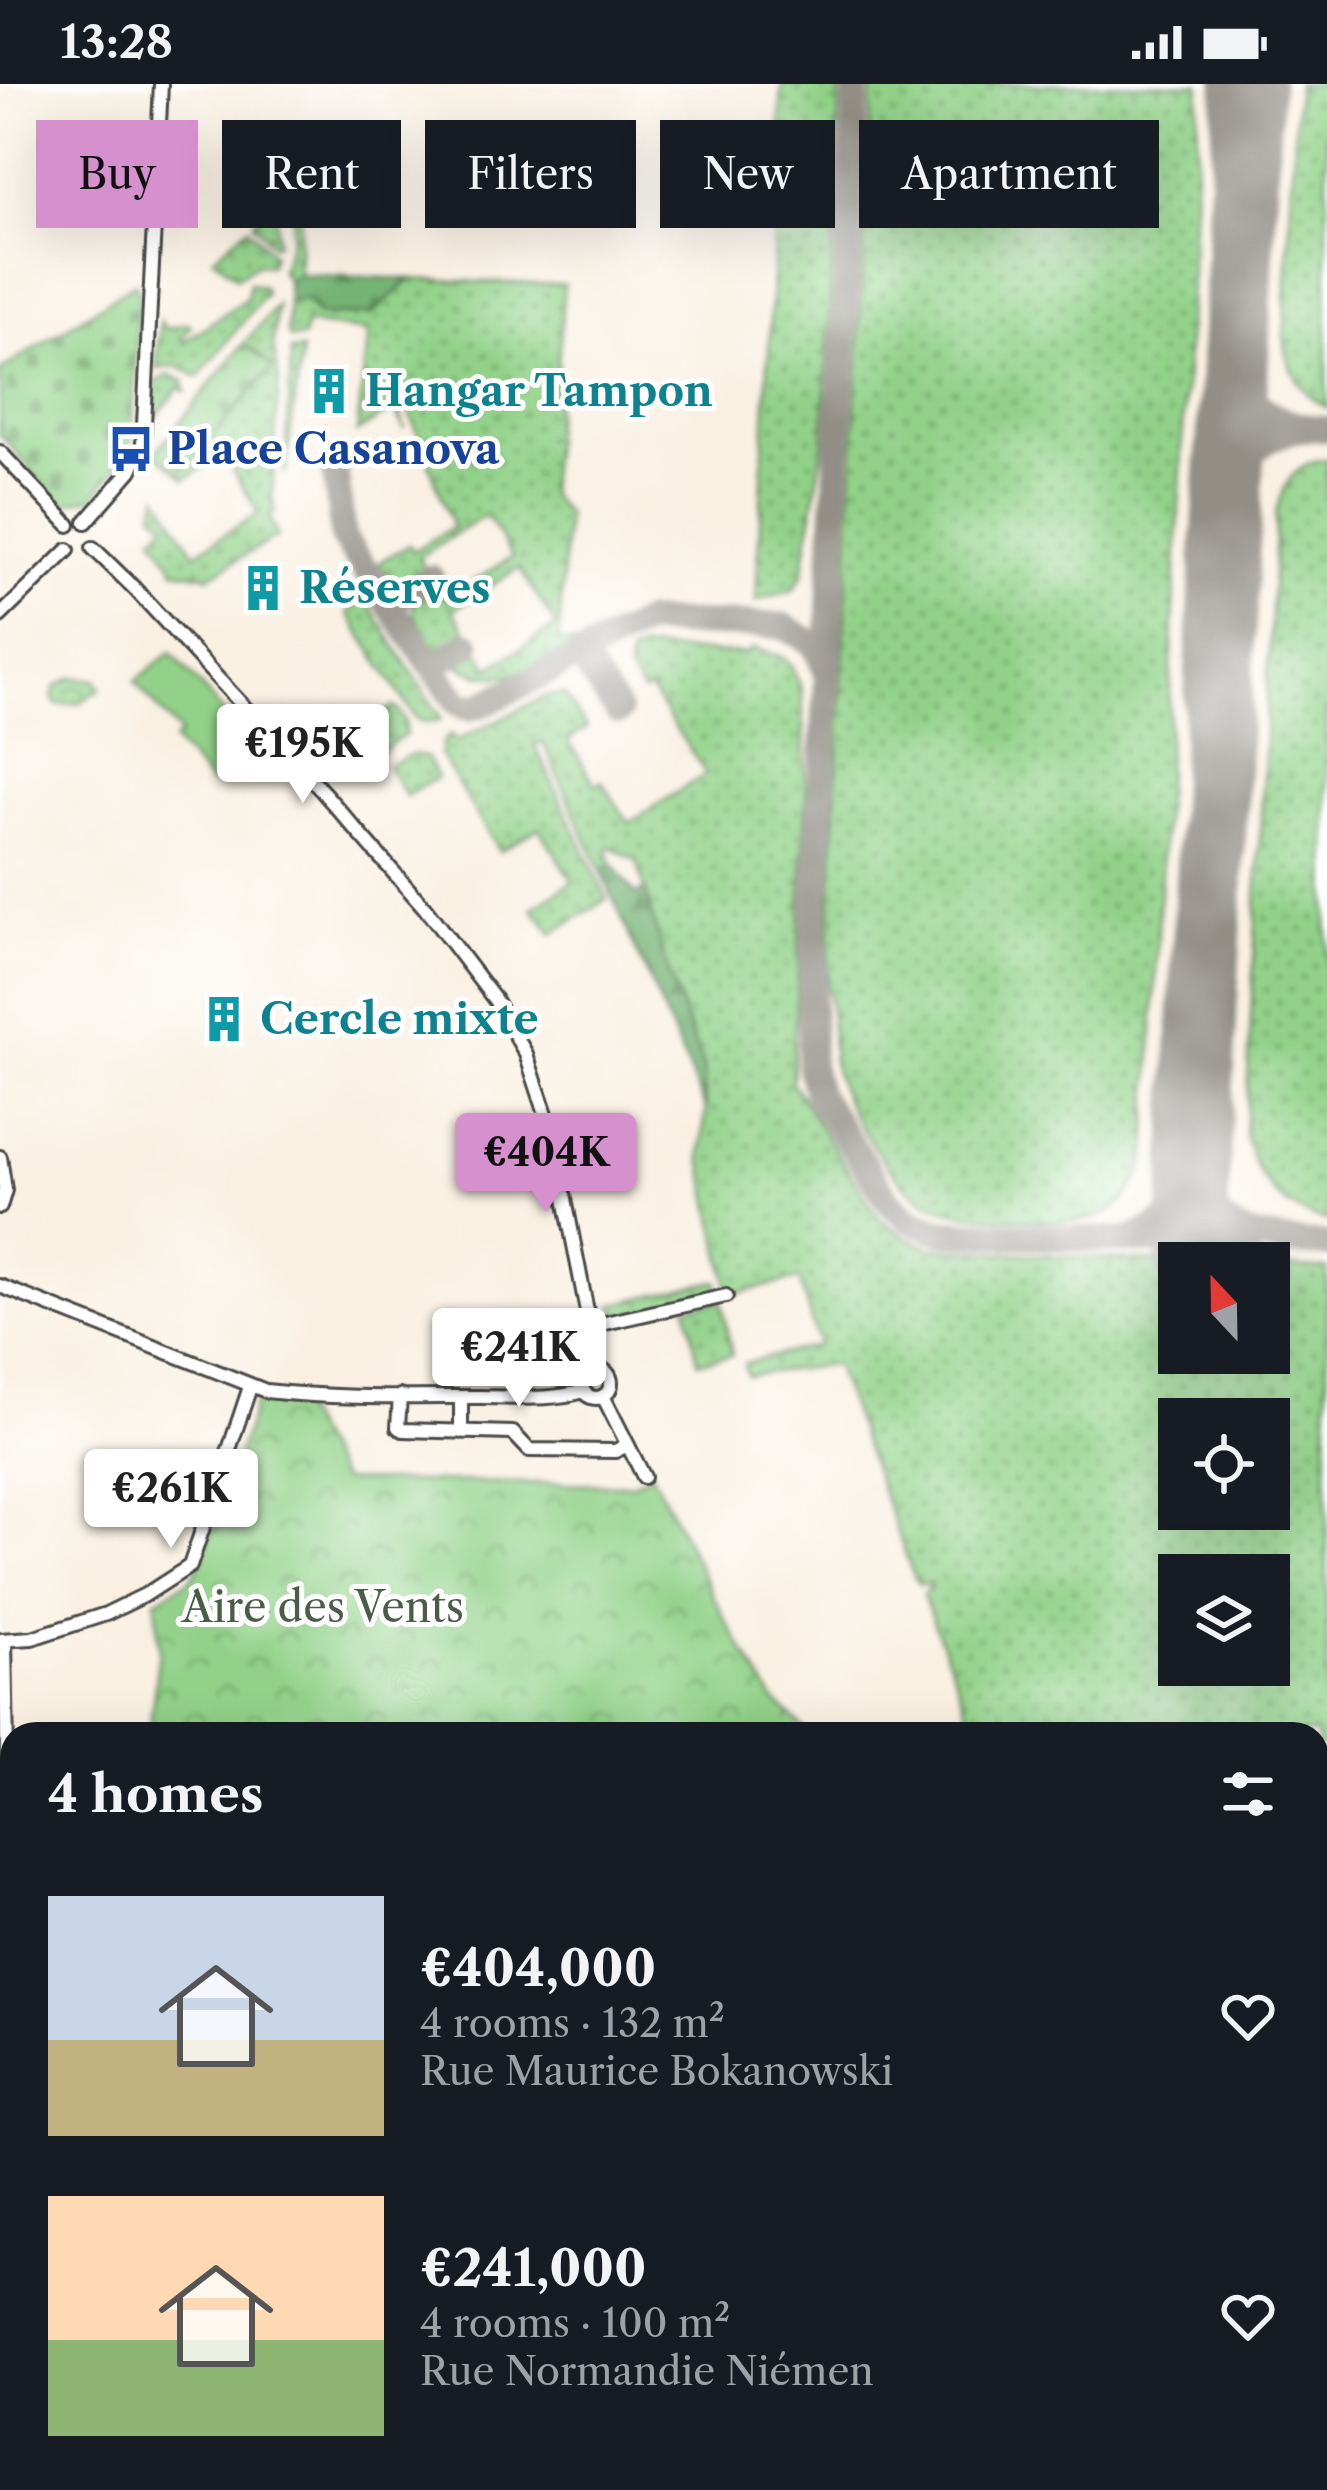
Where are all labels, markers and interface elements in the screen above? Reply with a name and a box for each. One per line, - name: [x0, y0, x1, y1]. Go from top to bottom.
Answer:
- text: 13:28: [60, 14, 173, 70]
- chip: Buy: [36, 120, 198, 228]
- chip: Rent: [222, 120, 401, 228]
- chip: Filters: [425, 120, 636, 228]
- chip: New: [660, 120, 835, 228]
- chip: Apartment: [859, 120, 1159, 228]
- place label: Hangar Tampon: [365, 365, 713, 417]
- building icon: Hangar Tampon: [304, 366, 354, 416]
- place label: Place Casanova: [167, 423, 500, 475]
- bus stop icon: Place Casanova: [106, 424, 156, 474]
- place label: Réserves: [299, 562, 491, 614]
- building icon: Réserves: [238, 563, 288, 613]
- pin: €195K: [219, 704, 387, 806]
- text: €195K: [244, 719, 362, 767]
- place label: Cercle mixte: [260, 993, 539, 1045]
- building icon: Cercle mixte: [199, 994, 249, 1044]
- pin: €404K: [462, 1113, 630, 1215]
- text: €404K: [482, 1128, 610, 1176]
- north arrow: [1158, 1242, 1290, 1374]
- map controls: [1158, 1242, 1290, 1686]
- pin: €241K: [435, 1308, 603, 1410]
- text: €241K: [459, 1323, 579, 1371]
- button: locate: [1158, 1398, 1290, 1530]
- pin: €261K: [87, 1449, 255, 1551]
- text: €261K: [111, 1464, 231, 1512]
- button: layers: [1158, 1554, 1290, 1686]
- park label: Aire des Vents: [181, 1581, 464, 1633]
- icon: filters: [1215, 1761, 1281, 1827]
- text: 4 homes: [48, 1763, 263, 1825]
- text: €404,000: [420, 1937, 656, 1999]
- icon: home: [144, 1944, 288, 2088]
- icon: heart: [1215, 1983, 1281, 2049]
- text: 4 rooms · 132 m²: [420, 1999, 725, 2047]
- text: Rue Maurice Bokanowski: [420, 2047, 893, 2095]
- text: €241,000: [420, 2237, 647, 2299]
- icon: home: [144, 2244, 288, 2388]
- icon: heart: [1215, 2283, 1281, 2349]
- text: 4 rooms · 100 m²: [420, 2299, 730, 2347]
- text: Rue Normandie Niémen: [420, 2347, 874, 2395]

